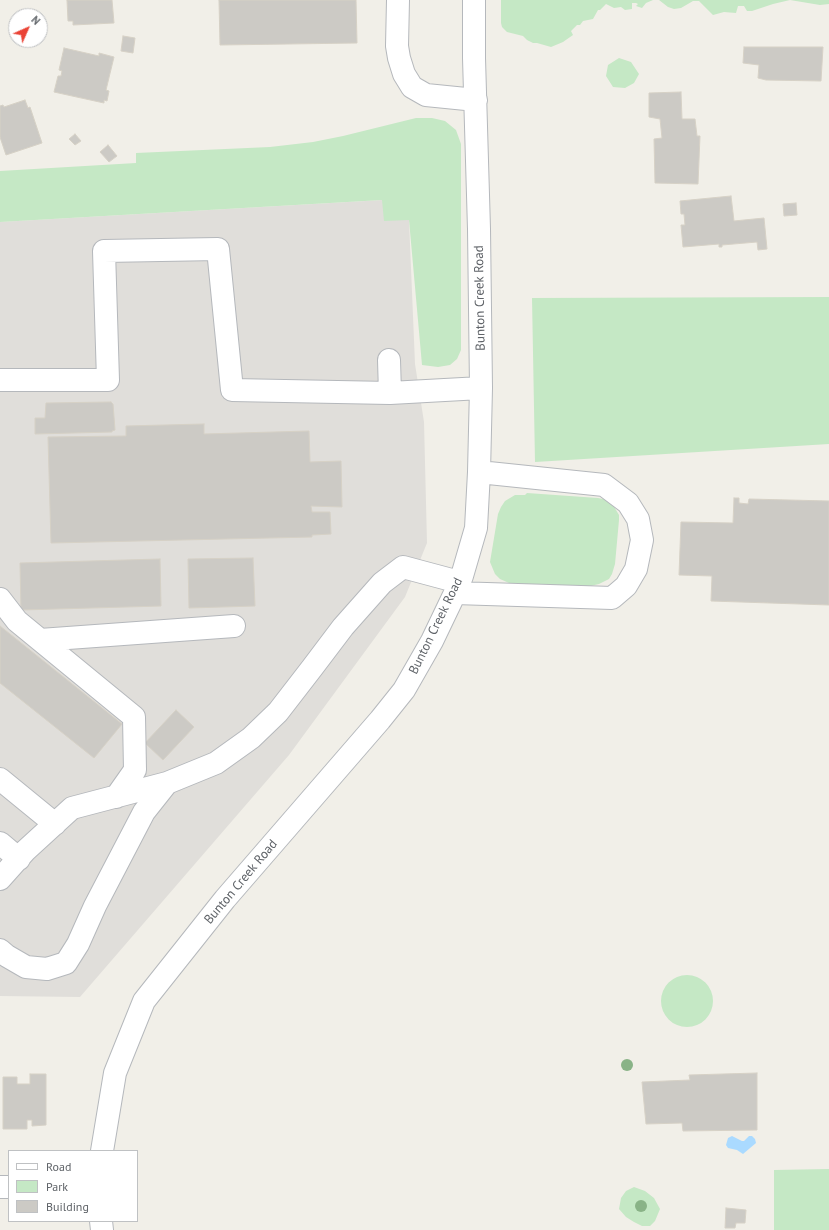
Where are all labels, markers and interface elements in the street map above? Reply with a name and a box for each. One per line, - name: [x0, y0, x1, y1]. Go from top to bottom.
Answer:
- north arrow: [8, 8, 48, 48]
- text: N: [28, 13, 43, 28]
- street label: Bunton Creek Road: [471, 245, 489, 351]
- street label: Bunton Creek Road: [406, 575, 466, 677]
- street label: Bunton Creek Road: [201, 837, 281, 927]
- legend: [8, 1150, 138, 1222]
- text: Road: [46, 1159, 71, 1174]
- text: Park: [46, 1179, 68, 1194]
- text: Building: [46, 1199, 89, 1214]

